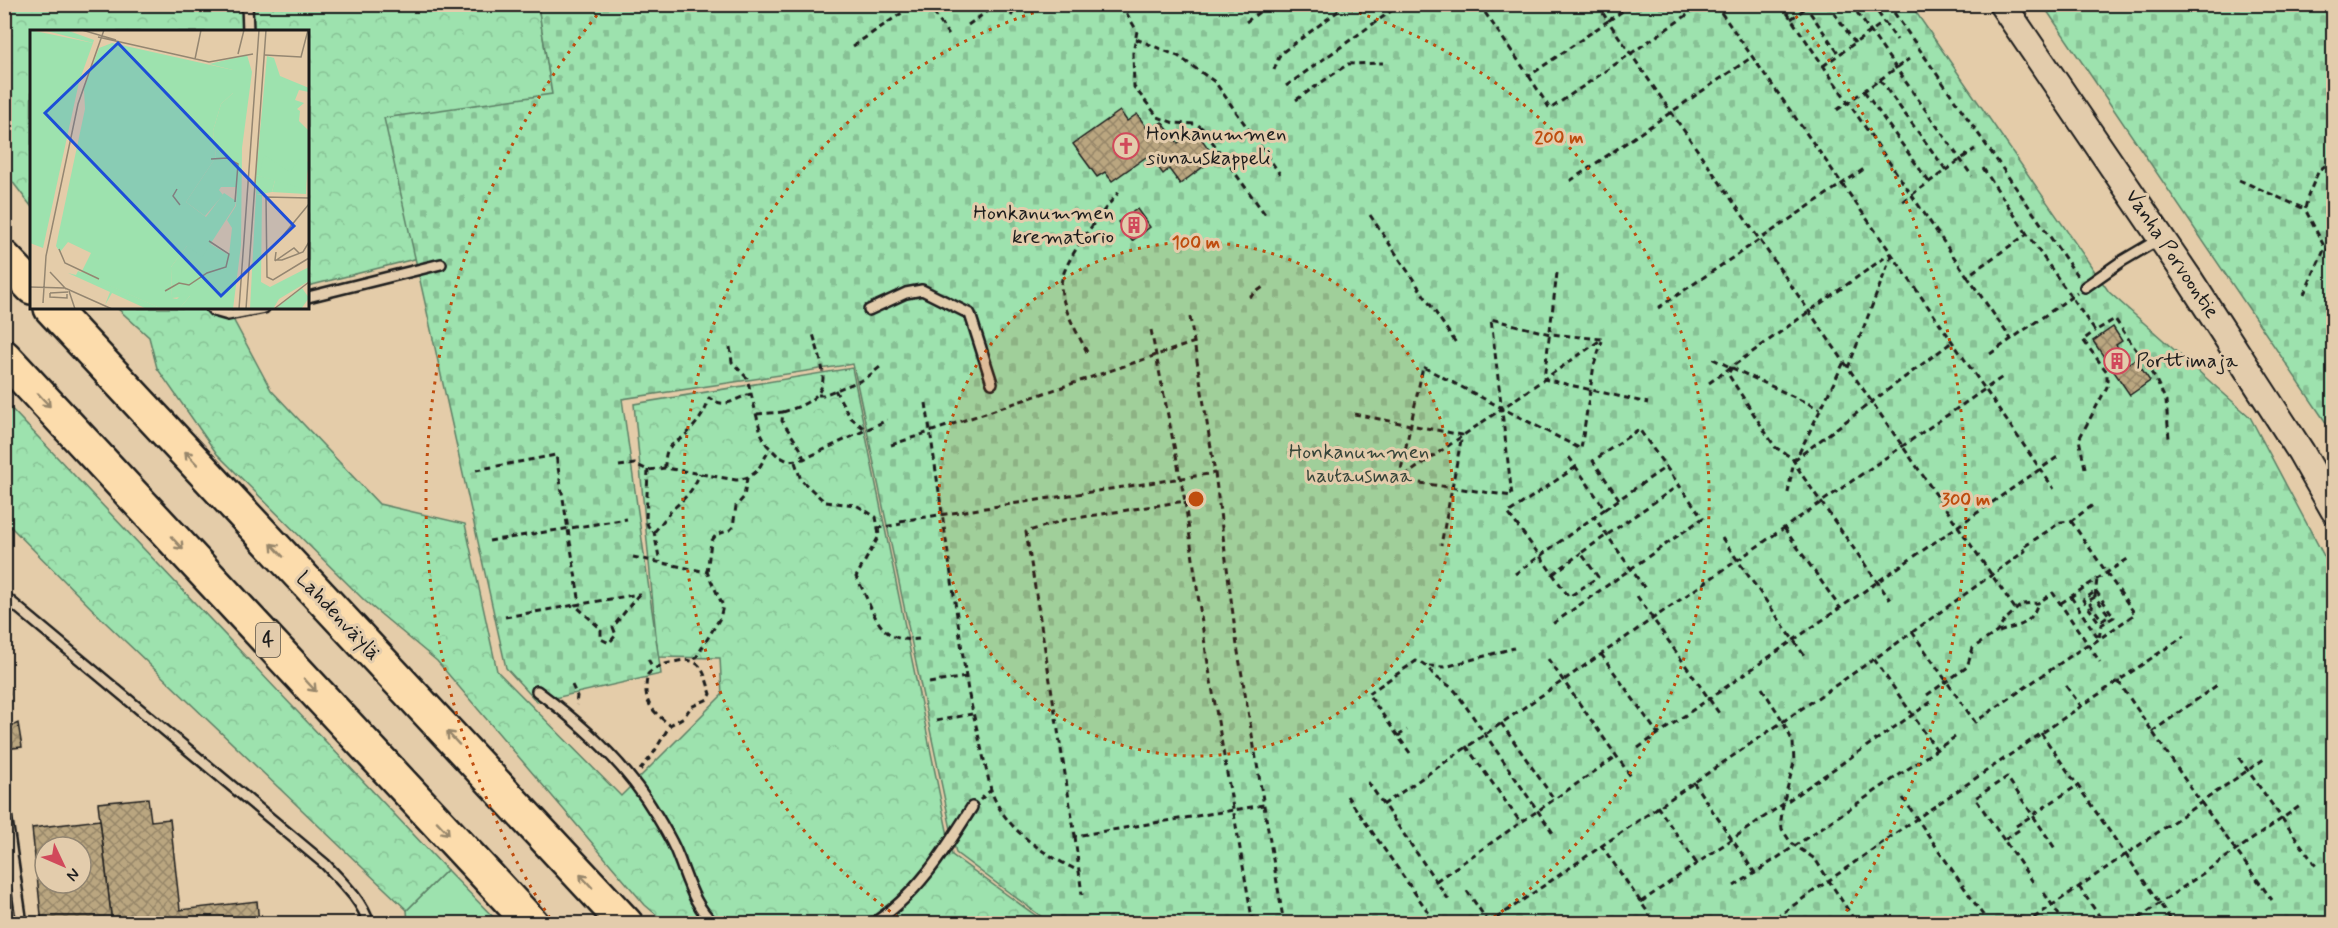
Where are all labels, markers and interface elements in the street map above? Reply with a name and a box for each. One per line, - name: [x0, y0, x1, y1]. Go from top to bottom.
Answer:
- inset map: [30, 30, 309, 309]
- place label: Honkanummen siunauskappeli: [1146, 120, 1287, 172]
- text: 200 m: [1534, 126, 1584, 150]
- church icon: Honkanummen siunauskappeli: [1111, 131, 1141, 161]
- street label: Vanha Porvoontie: [2118, 184, 2226, 324]
- place label: Honkanummen krematorio: [973, 199, 1114, 251]
- building icon: Honkanummen krematorio: [1119, 210, 1149, 240]
- text: 100 m: [1172, 231, 1220, 255]
- building icon: Porttimaja: [2102, 346, 2132, 376]
- place label: Porttimaja: [2136, 347, 2238, 375]
- one-way arrow: [37, 392, 51, 407]
- park label: Honkanummen hautausmaa: [1289, 438, 1429, 490]
- one-way arrow: [184, 450, 198, 465]
- text: 300 m: [1942, 488, 1990, 512]
- centre of rings: [1186, 489, 1206, 509]
- one-way arrow: [170, 535, 185, 550]
- one-way arrow: [269, 542, 284, 557]
- street label: Lahdenväylä: [289, 565, 387, 667]
- road number: 4: [256, 623, 280, 657]
- one-way arrow: [303, 678, 317, 693]
- one-way arrow: [445, 731, 460, 746]
- one-way arrow: [436, 820, 450, 835]
- north arrow: [33, 835, 93, 895]
- text: N: [61, 863, 84, 886]
- one-way arrow: [578, 873, 593, 888]

